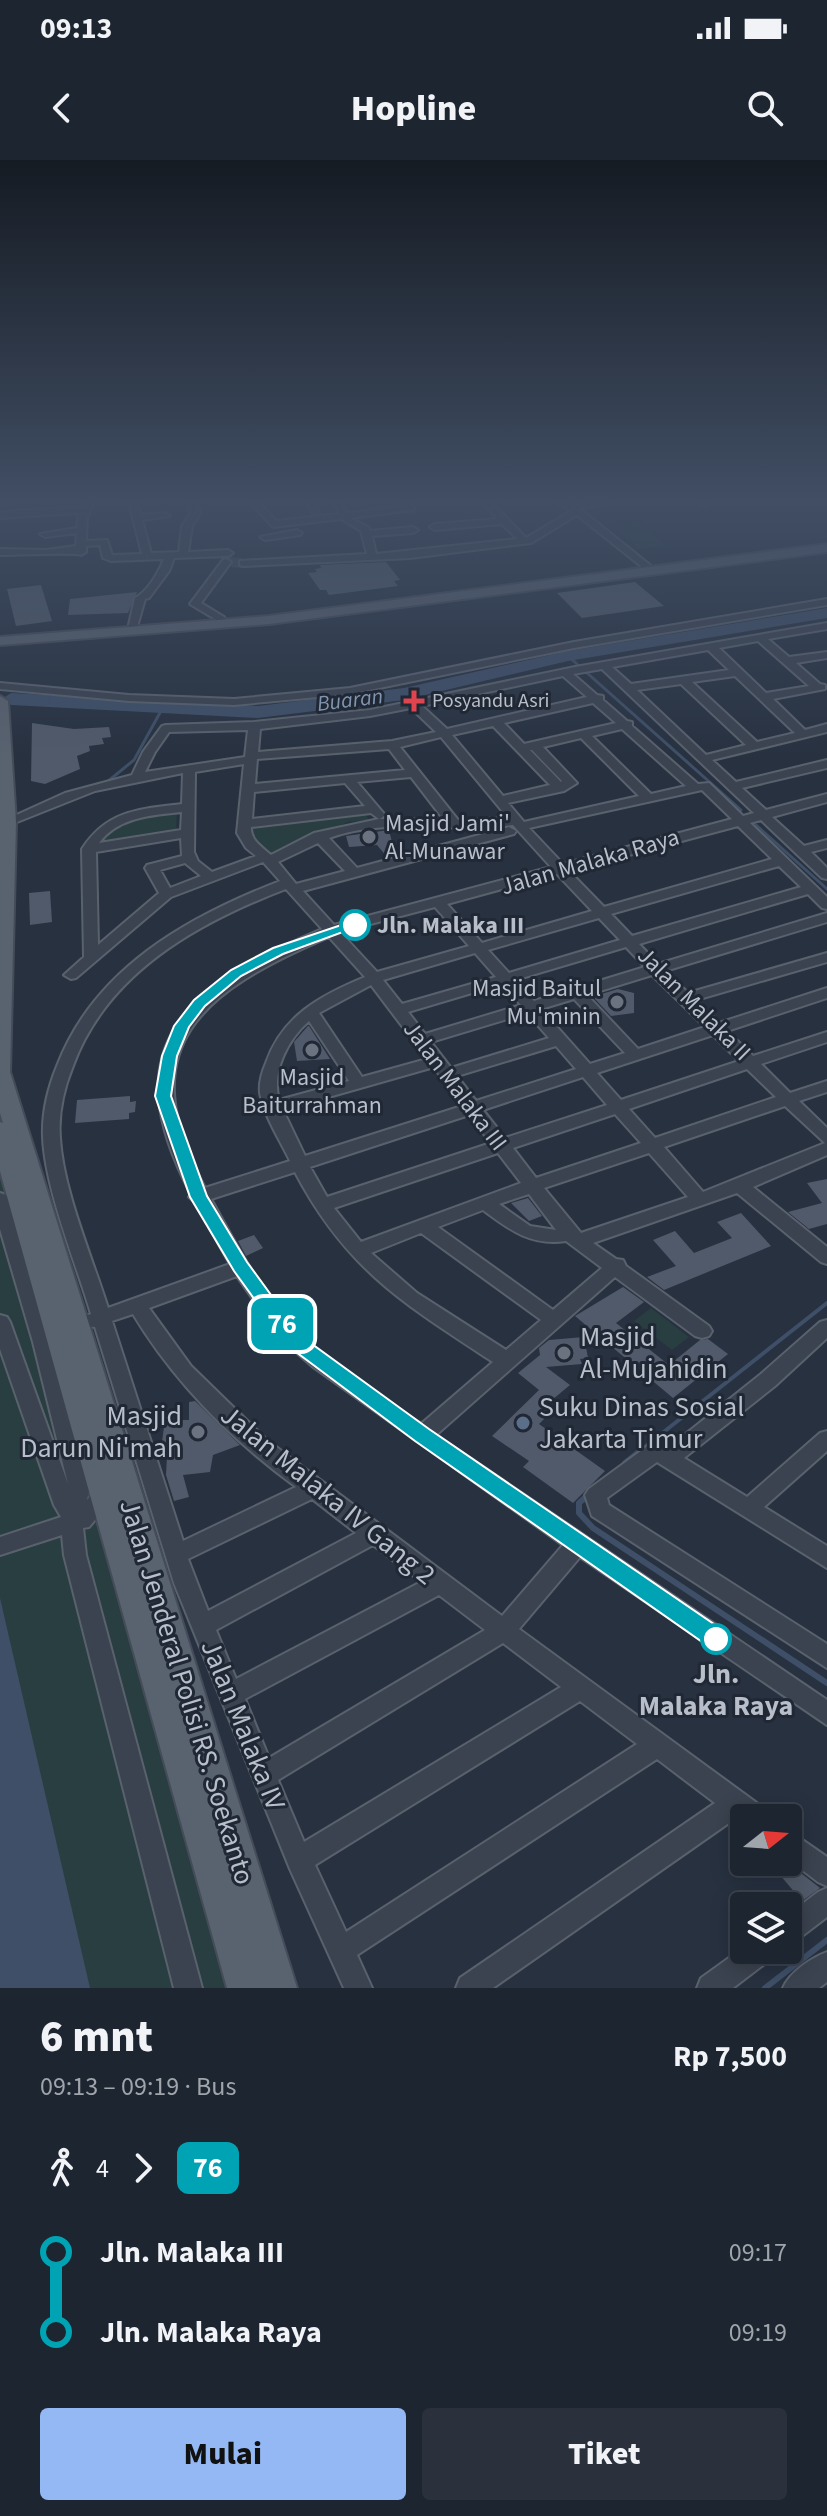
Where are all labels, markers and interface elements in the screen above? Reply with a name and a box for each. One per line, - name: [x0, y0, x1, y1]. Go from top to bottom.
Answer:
- text: 09:13: [40, 7, 112, 50]
- text: Hopline: [351, 83, 476, 134]
- icon: back: [40, 86, 84, 130]
- icon: search: [743, 86, 787, 130]
- water label: Buaran: [315, 680, 385, 720]
- place label: Posyandu Asri: [432, 687, 550, 715]
- marker: Posyandu Asri: [403, 690, 425, 712]
- place label: Masjid Jami' Al-Munawar: [385, 806, 510, 869]
- street label: Jalan Malaka Raya: [496, 820, 684, 904]
- marker: Masjid Jami' Al-Munawar: [360, 828, 378, 846]
- place label: Jln. Malaka III: [377, 908, 524, 943]
- marker: Jln. Malaka III: [340, 910, 370, 940]
- street label: Jalan Malaka II: [629, 939, 759, 1069]
- place label: Masjid Baitul Mu'minin: [472, 971, 601, 1034]
- marker: Masjid Baitul Mu'minin: [608, 993, 626, 1011]
- street label: Jalan Malaka III: [394, 1014, 516, 1158]
- marker: Masjid Baiturrahman: [303, 1041, 321, 1059]
- place label: Masjid Baiturrahman: [242, 1060, 382, 1123]
- line badge: 76: [246, 1298, 318, 1350]
- text: 76: [267, 1304, 297, 1344]
- place label: Masjid Al-Mujahidin: [580, 1317, 728, 1389]
- marker: Masjid Al-Mujahidin: [555, 1344, 573, 1362]
- place label: Suku Dinas Sosial Jakarta Timur: [539, 1387, 744, 1459]
- place label: Masjid Darun Ni'mah: [20, 1396, 182, 1468]
- street label: Jalan Malaka IV Gang 2: [212, 1396, 444, 1594]
- marker: Suku Dinas Sosial Jakarta Timur: [514, 1414, 532, 1432]
- marker: Masjid Darun Ni'mah: [189, 1423, 207, 1441]
- street label: Jalan Jenderal Polisi RS. Soekanto: [109, 1495, 265, 1889]
- marker: Jln. Malaka Raya: [701, 1624, 731, 1654]
- street label: Jalan Malaka IV: [191, 1634, 296, 1817]
- place label: Jln. Malaka Raya: [639, 1654, 793, 1726]
- north arrow: [730, 1804, 802, 1876]
- map controls: [730, 1804, 802, 1964]
- button: layers: [730, 1892, 802, 1964]
- text: 6 mnt: [40, 2006, 153, 2069]
- text: Rp 7,500: [673, 2035, 787, 2078]
- text: 09:13 – 09:19 · Bus: [40, 2068, 236, 2105]
- icon: walk: [40, 2146, 84, 2190]
- icon: forward: [121, 2146, 165, 2190]
- text: 76: [193, 2148, 223, 2188]
- text: 4: [96, 2150, 109, 2187]
- text: Jln. Malaka III: [100, 2231, 284, 2274]
- text: 09:17: [729, 2234, 787, 2271]
- text: Jln. Malaka Raya: [100, 2311, 322, 2354]
- text: 09:19: [729, 2314, 787, 2351]
- button: Mulai: [40, 2408, 406, 2500]
- button: Tiket: [422, 2408, 787, 2500]

